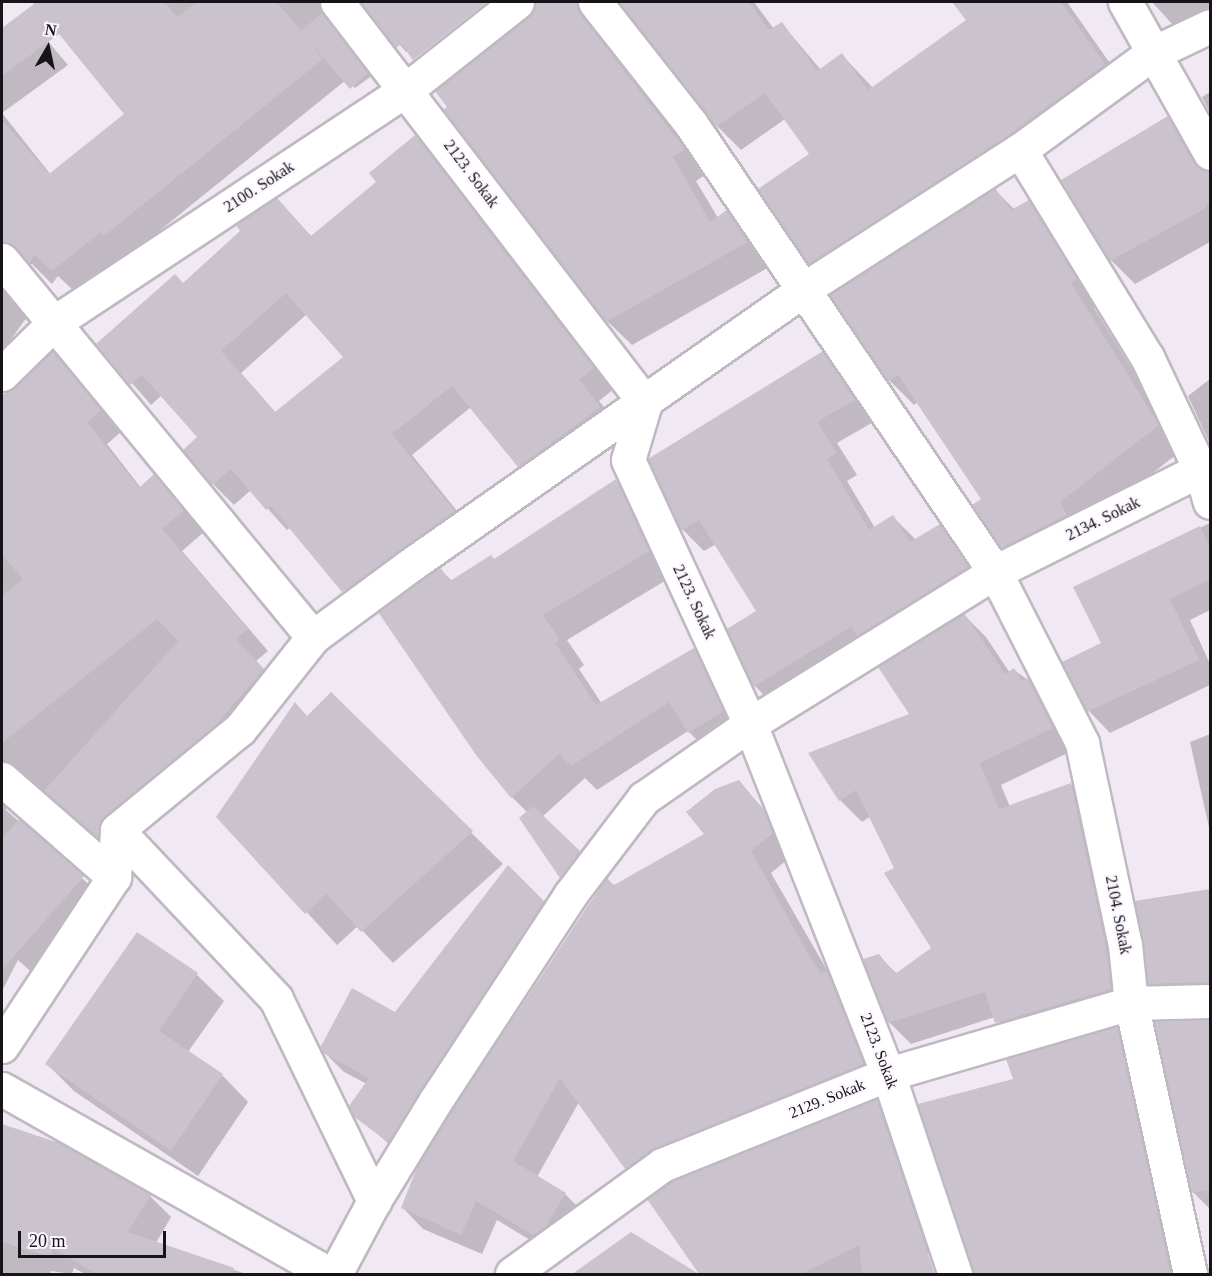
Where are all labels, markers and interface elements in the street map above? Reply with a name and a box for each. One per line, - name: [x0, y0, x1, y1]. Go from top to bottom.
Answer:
- north arrow: [18, 18, 78, 78]
- text: N: [44, 20, 58, 39]
- street label: 2123. Sokak: [439, 136, 503, 212]
- street label: 2100. Sokak: [220, 157, 298, 217]
- street label: 2134. Sokak: [1063, 493, 1143, 545]
- street label: 2123. Sokak: [668, 562, 720, 642]
- street label: 2104. Sokak: [1101, 874, 1135, 956]
- street label: 2123. Sokak: [856, 1010, 902, 1092]
- street label: 2129. Sokak: [786, 1075, 868, 1123]
- scale bar: [21, 1219, 170, 1257]
- text: 20 m: [29, 1231, 66, 1251]

